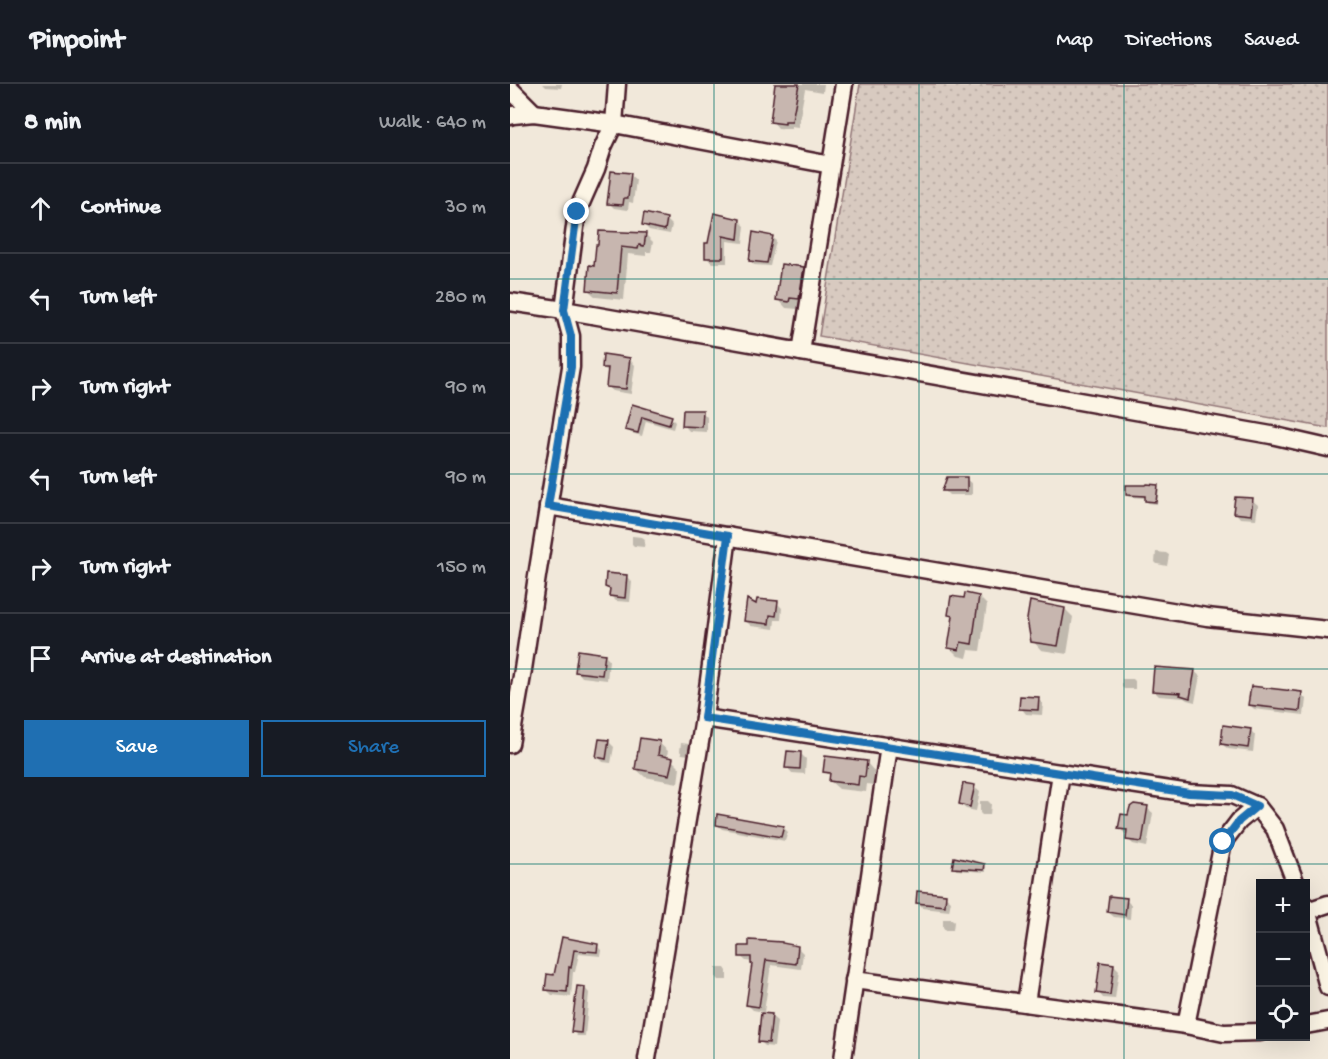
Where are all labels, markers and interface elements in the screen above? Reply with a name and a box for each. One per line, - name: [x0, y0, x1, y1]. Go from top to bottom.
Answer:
- text: Pinpoint: [30, 25, 124, 58]
- text: Map: [1056, 29, 1093, 54]
- text: Directions: [1126, 29, 1211, 54]
- text: Saved: [1244, 29, 1298, 54]
- text: 8 min: [24, 108, 81, 139]
- text: Walk · 640 m: [379, 112, 486, 135]
- icon: ahead: [24, 192, 57, 225]
- text: Continue: [81, 195, 161, 221]
- text: 30 m: [445, 197, 486, 220]
- route end: [563, 198, 589, 224]
- icon: left: [24, 282, 57, 315]
- text: Turn left: [81, 285, 155, 311]
- text: 280 m: [435, 287, 486, 310]
- icon: right: [24, 372, 57, 405]
- text: Turn right: [81, 375, 169, 401]
- text: 90 m: [446, 377, 486, 400]
- icon: left: [24, 462, 57, 495]
- text: Turn left: [81, 465, 155, 491]
- text: 90 m: [446, 467, 486, 490]
- icon: right: [24, 552, 57, 585]
- text: Turn right: [81, 555, 169, 581]
- text: 150 m: [437, 557, 486, 580]
- icon: arrive: [24, 642, 57, 675]
- text: Arrive at destination: [81, 645, 271, 671]
- button: Save: [24, 720, 249, 777]
- button: Share: [261, 720, 486, 777]
- route start: [1209, 828, 1235, 854]
- map controls: [1256, 879, 1310, 1041]
- button: +: [1256, 879, 1310, 933]
- button: −: [1256, 933, 1310, 987]
- button: locate: [1256, 987, 1310, 1041]

